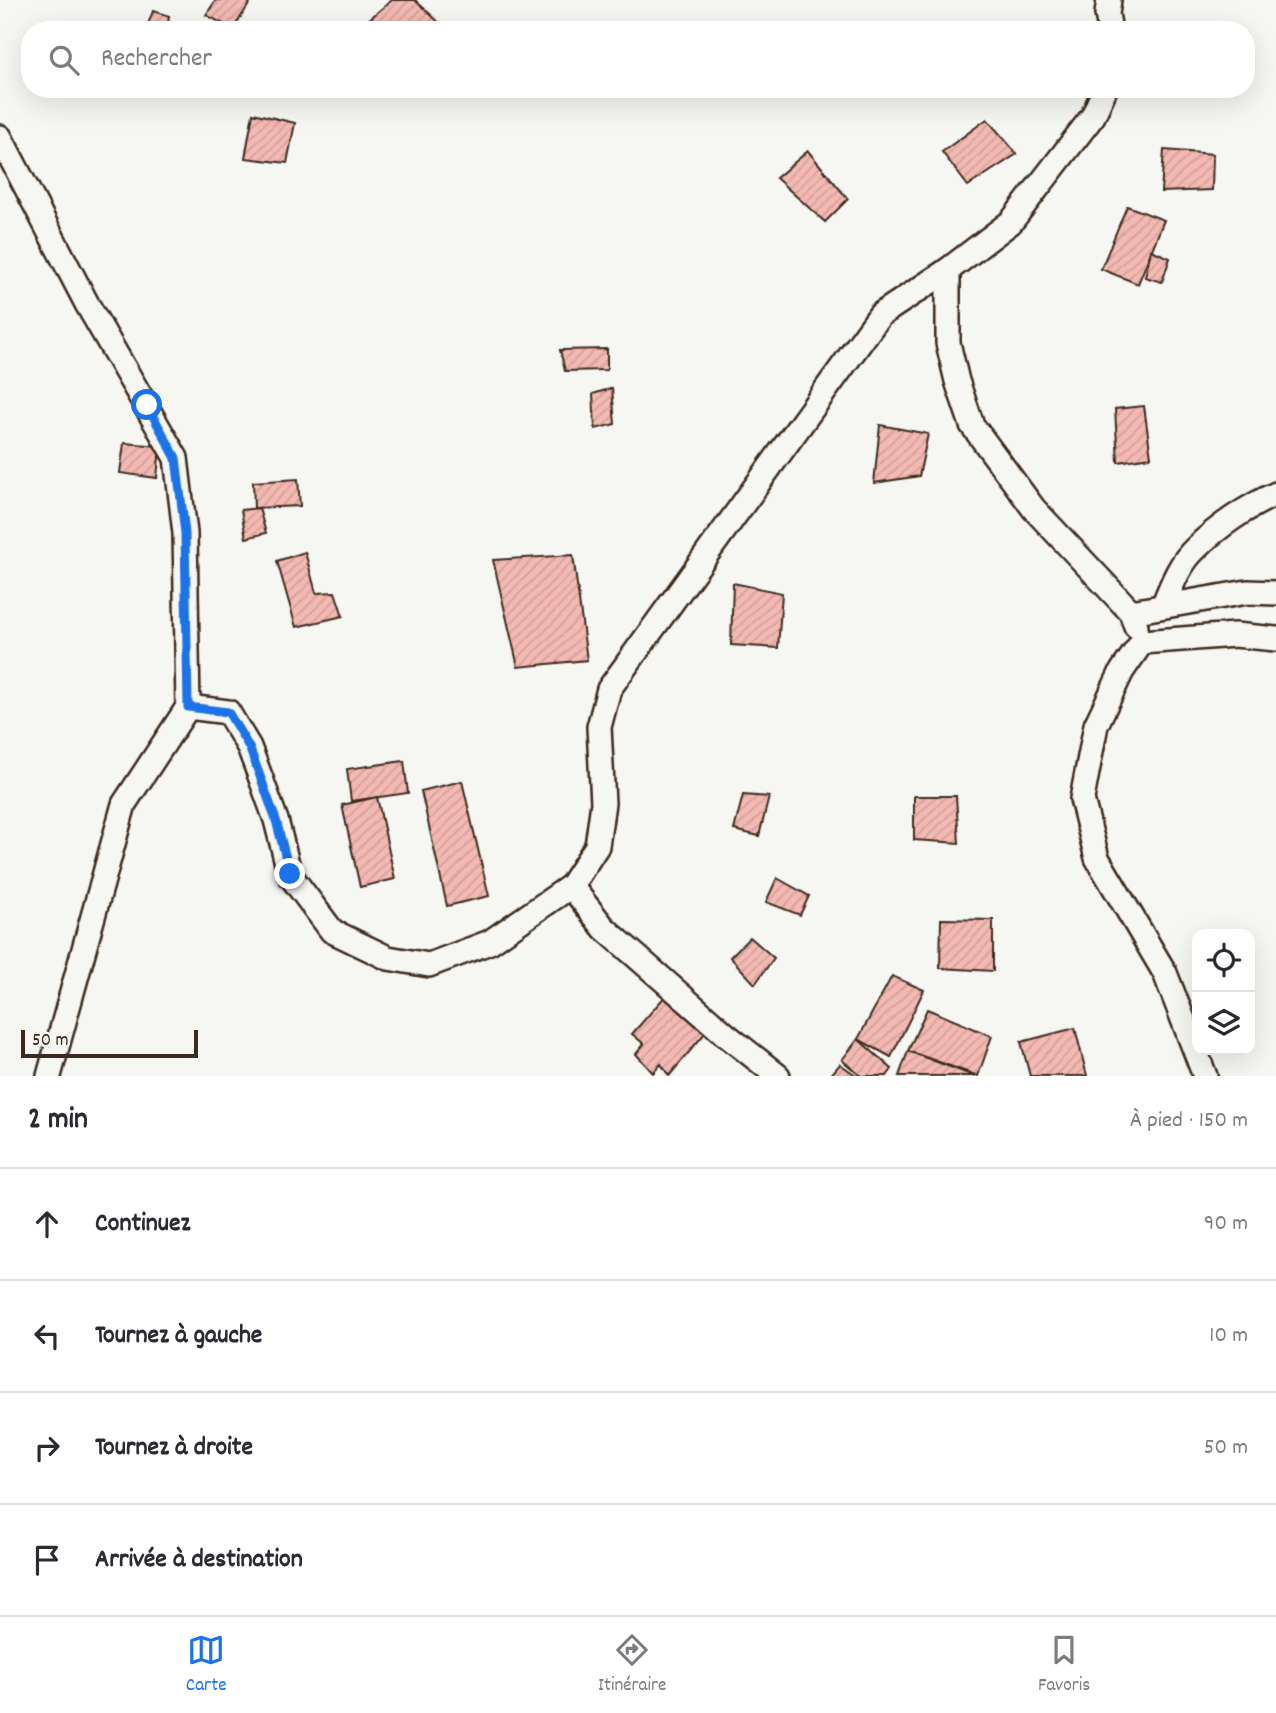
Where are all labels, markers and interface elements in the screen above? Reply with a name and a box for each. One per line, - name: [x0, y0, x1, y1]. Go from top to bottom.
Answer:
- search box: [21, 21, 1255, 98]
- icon: search: [45, 41, 83, 79]
- text: Rechercher: [101, 41, 212, 78]
- route start: [131, 389, 162, 420]
- route end: [274, 858, 305, 889]
- map controls: [1192, 929, 1255, 1055]
- button: locate: [1192, 929, 1255, 992]
- button: layers: [1192, 992, 1255, 1055]
- scale bar: [21, 1027, 198, 1059]
- text: 50 m: [32, 1028, 69, 1055]
- text: 2 min: [28, 1100, 88, 1143]
- text: À pied · 150 m: [1130, 1105, 1248, 1138]
- icon: ahead: [28, 1205, 66, 1243]
- text: Continuez: [95, 1206, 190, 1243]
- text: 90 m: [1204, 1208, 1248, 1241]
- icon: left: [28, 1317, 66, 1355]
- text: Tournez à gauche: [95, 1318, 262, 1355]
- text: 10 m: [1209, 1320, 1248, 1353]
- icon: right: [28, 1429, 66, 1467]
- text: Tournez à droite: [95, 1430, 253, 1467]
- text: 50 m: [1204, 1432, 1248, 1465]
- icon: arrive: [28, 1541, 66, 1579]
- text: Arrivée à destination: [95, 1542, 303, 1579]
- tab: Carte: [186, 1631, 227, 1700]
- tab: Itinéraire: [598, 1631, 666, 1700]
- tab: Favoris: [1038, 1631, 1090, 1700]

